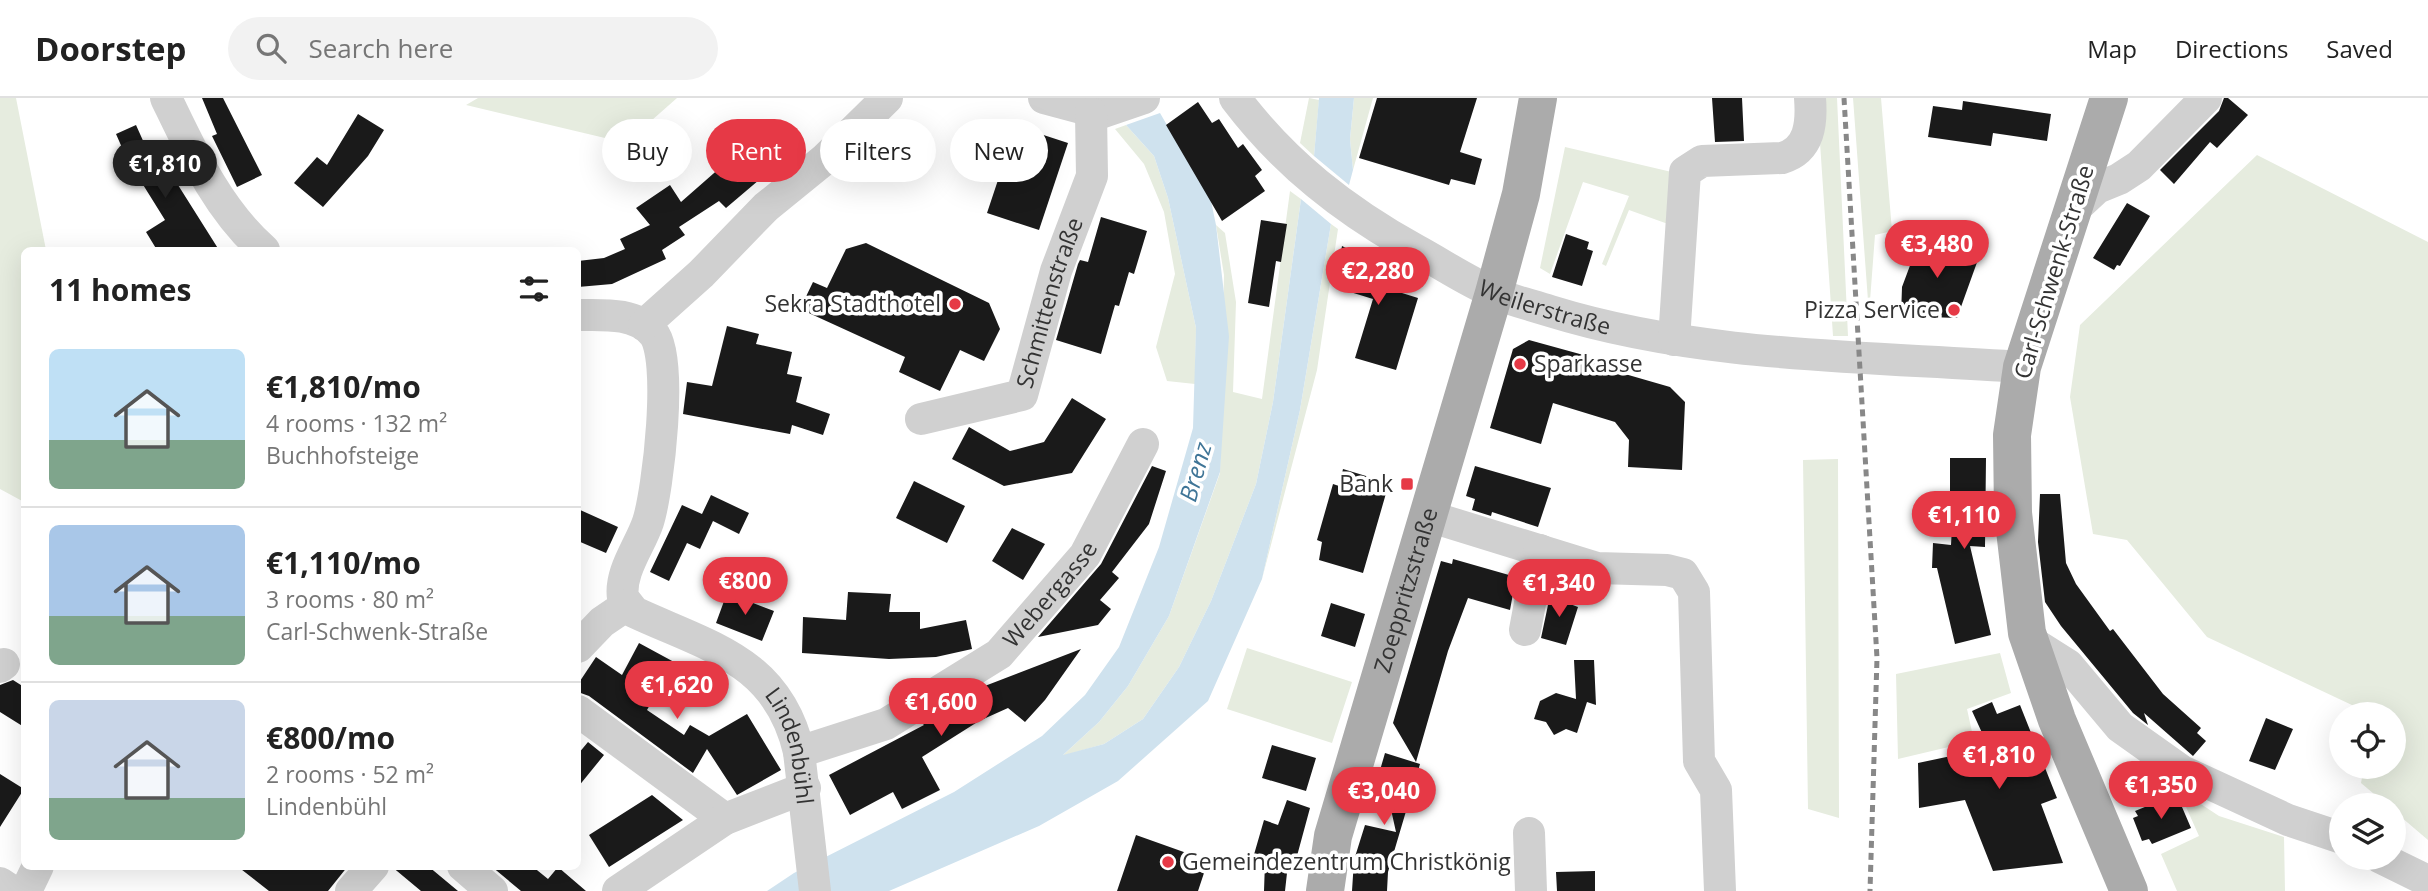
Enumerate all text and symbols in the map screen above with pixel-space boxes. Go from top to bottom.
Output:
search box [228,17,718,80]
text: Doorstep [35,26,186,71]
icon: search [252,29,290,67]
text: Search here [308,30,453,66]
text: Map [2087,32,2137,65]
text: Directions [2175,32,2288,65]
text: Saved [2326,32,2393,65]
chip: Buy [602,119,692,182]
chip: Rent [706,119,806,182]
chip: Filters [820,119,936,182]
chip: New [950,119,1048,182]
pin: €1,810 [108,140,222,200]
text: €1,810 [129,147,201,179]
street label: Carl-Schwenk-Straße [2005,161,2101,383]
street label: Schmittenstraße [1008,213,1090,392]
pin: €3,480 [1880,220,1994,280]
text: €3,480 [1901,227,1973,259]
pin: €2,280 [1321,248,1435,307]
text: €2,280 [1342,254,1414,286]
text: 11 homes [49,269,192,310]
icon: filters [515,270,553,308]
street label: Weilerstraße [1474,271,1614,342]
place label: Sekra Stadthotel [765,287,941,319]
place label: Pizza Service [1804,293,1940,325]
marker: Sekra Stadthotel [947,296,963,312]
marker: Pizza Service [1946,302,1962,318]
place label: Sparkasse [1534,347,1643,379]
marker: Sparkasse [1512,356,1528,372]
text: €1,810/mo [266,366,421,407]
icon: home [105,377,189,461]
text: 4 rooms · 132 m² [266,407,447,439]
water label: Brenz [1170,438,1219,505]
text: Buchhofsteige [266,439,419,471]
place label: Bank [1339,467,1393,499]
marker: Bank [1399,476,1415,492]
pin: €1,110 [1907,491,2021,551]
text: €1,110 [1928,498,2000,530]
street label: Zoeppritzstraße [1365,503,1445,676]
street label: Webergasse [995,536,1104,654]
text: €1,110/mo [266,542,421,583]
icon: home [105,553,189,637]
pin: €800 [704,558,786,617]
pin: €1,340 [1502,560,1616,619]
text: €800 [719,564,771,596]
text: €1,340 [1523,566,1595,598]
text: 3 rooms · 80 m² [266,583,434,615]
text: Carl-Schwenk-Straße [266,615,488,647]
pin: €1,620 [620,662,734,721]
text: €1,620 [641,668,713,700]
pin: €1,600 [884,678,998,738]
street label: Lindenbühl [758,680,822,806]
text: €1,600 [905,685,977,717]
map controls [2329,702,2406,870]
button: locate [2329,702,2406,779]
text: €800/mo [266,717,395,758]
icon: home [105,728,189,812]
pin: €1,810 [1942,732,2056,791]
text: €1,810 [1963,738,2035,770]
text: 2 rooms · 52 m² [266,758,434,790]
pin: €1,350 [2104,762,2218,821]
pin: €3,040 [1327,768,1441,827]
text: €1,350 [2125,768,2197,800]
text: €3,040 [1348,774,1420,806]
text: Lindenbühl [266,790,387,822]
button: layers [2329,793,2406,870]
place label: Gemeindezentrum Christkönig [1182,845,1511,877]
marker: Gemeindezentrum Christkönig [1160,854,1176,870]

